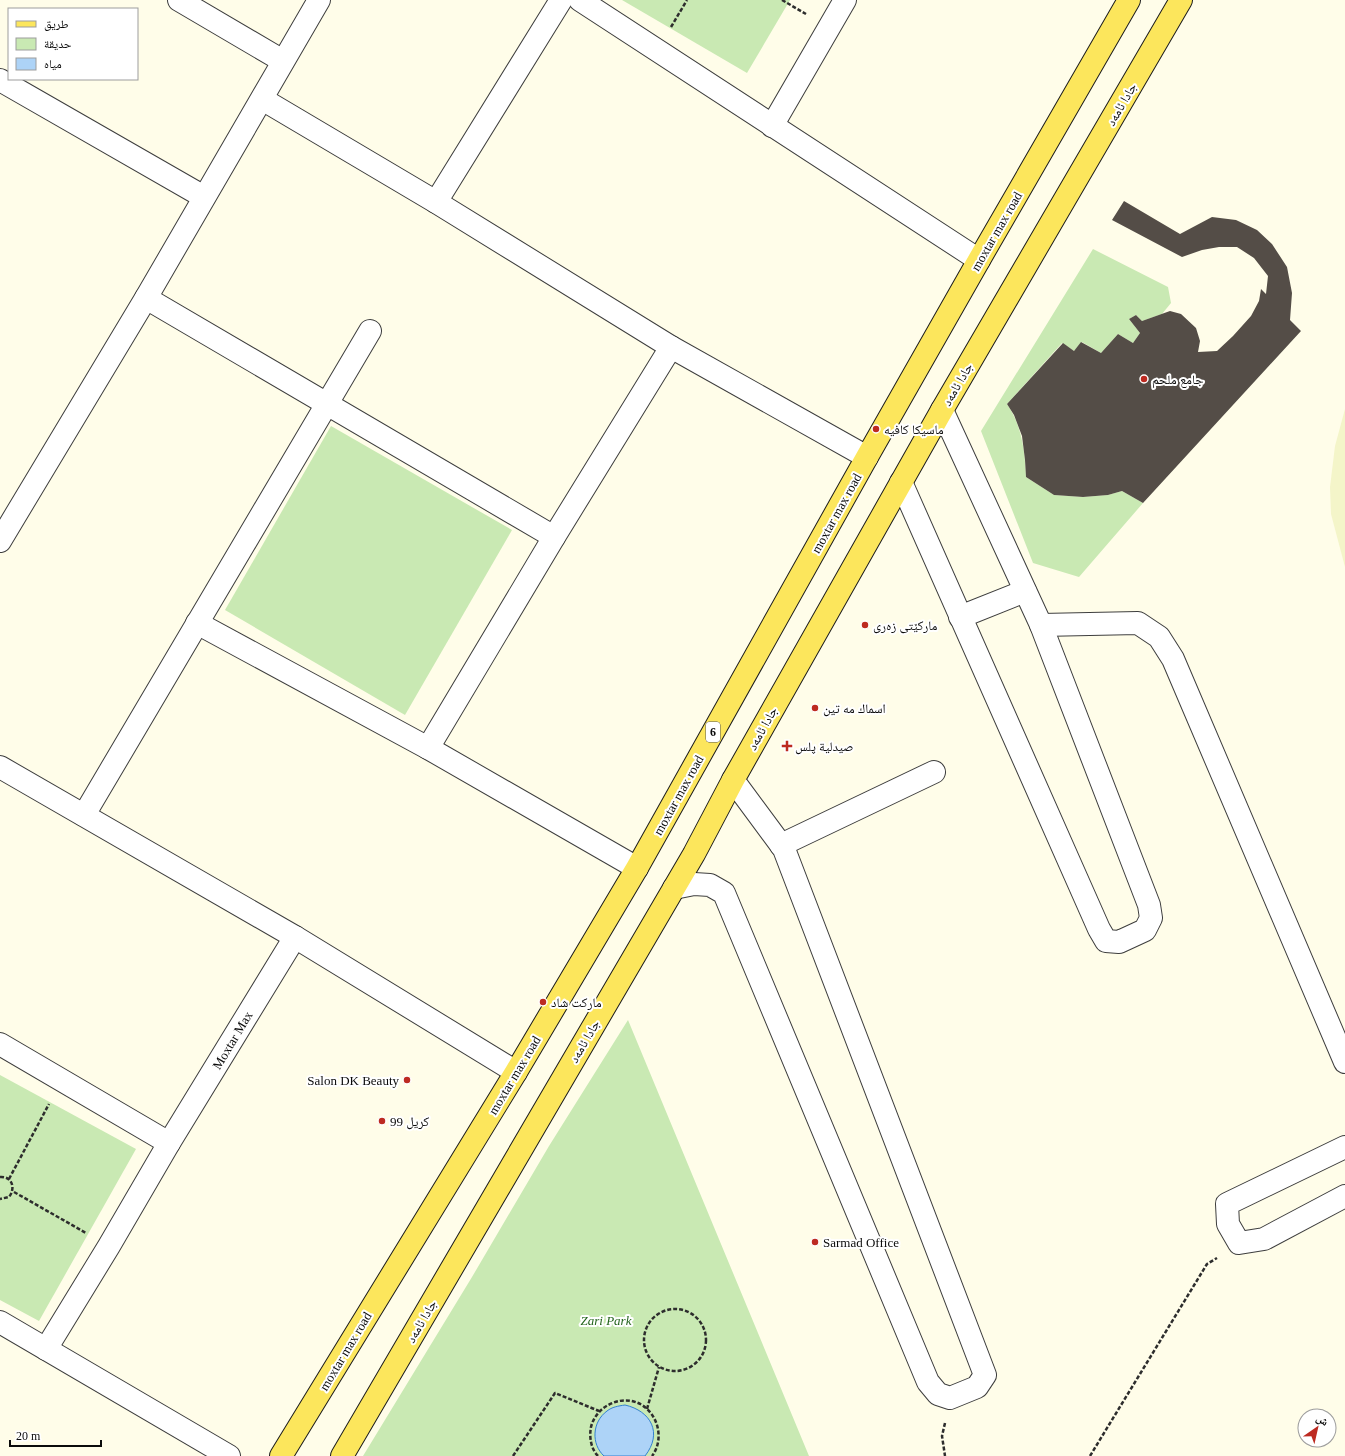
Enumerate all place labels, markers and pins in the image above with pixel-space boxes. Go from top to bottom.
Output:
place label: جامع ملحم [1152,372,1204,389]
marker: جامع ملحم [1139,374,1149,384]
place label: ماسيكا كافيه [884,422,944,437]
marker: ماسيكا كافيه [871,424,881,434]
place label: مارکێتی زەری [873,618,938,634]
marker: مارکێتی زەری [860,620,870,630]
place label: اسماك مه تين [823,701,886,717]
marker: اسماك مه تين [810,703,820,713]
place label: صيدلية پلس [795,739,854,755]
marker: صيدلية پلس [782,741,792,751]
place label: ماركت شاد [551,995,602,1011]
marker: ماركت شاد [538,997,548,1007]
place label: Salon DK Beauty [307,1073,399,1088]
marker: Salon DK Beauty [402,1075,412,1085]
place label: 99 كريل [390,1114,430,1130]
marker: 99 كريل [377,1116,387,1126]
place label: Sarmad Office [823,1235,899,1250]
marker: Sarmad Office [810,1237,820,1247]

